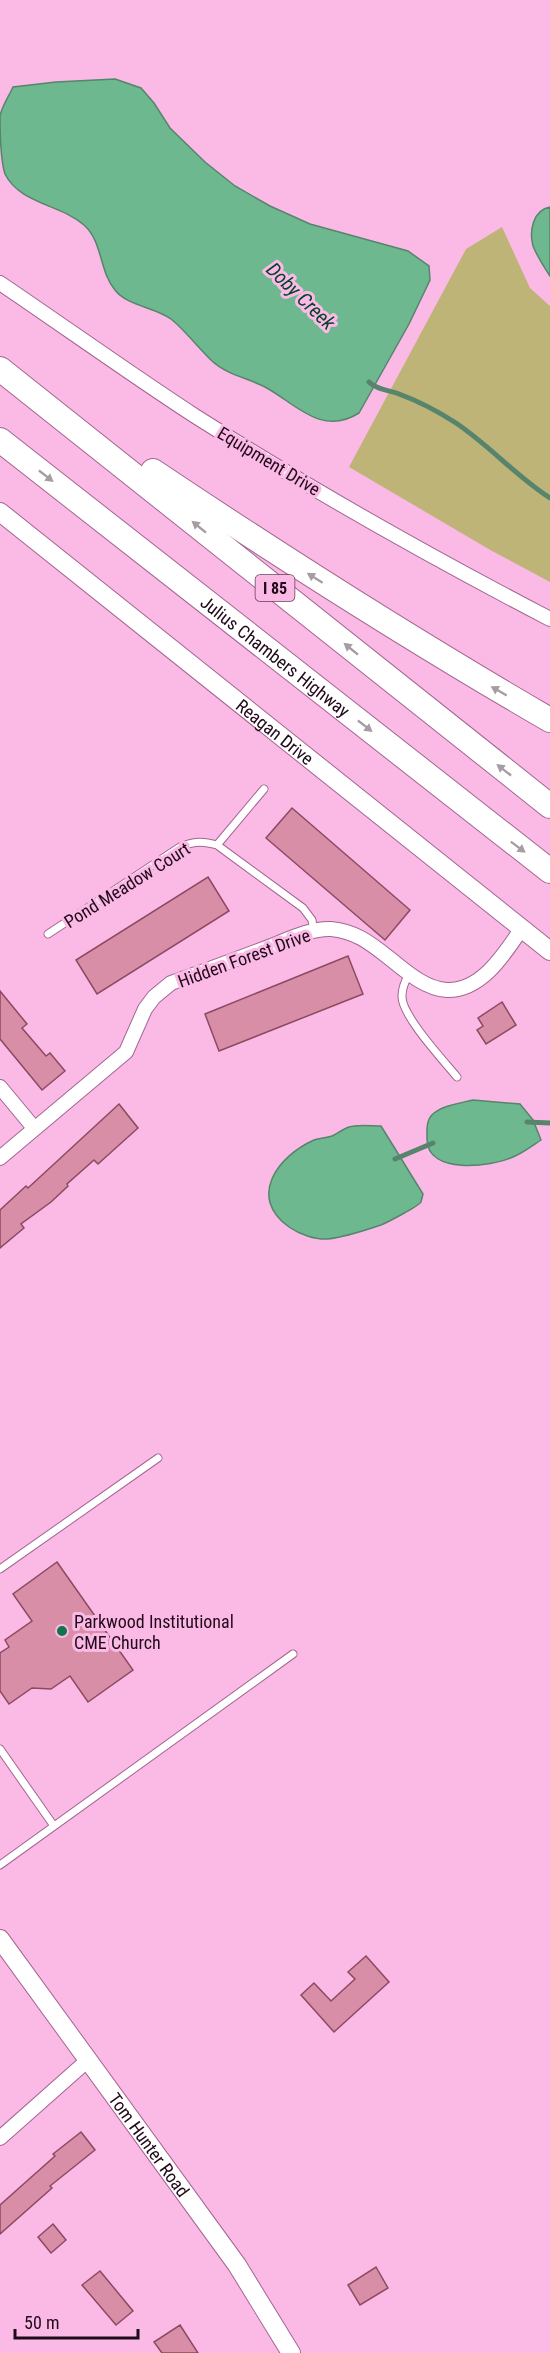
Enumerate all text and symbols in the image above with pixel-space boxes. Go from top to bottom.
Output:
water label: Doby Creek [262,257,341,336]
street label: Equipment Drive [214,422,324,500]
one-way arrow [39,470,54,482]
one-way arrow [191,520,207,533]
one-way arrow [307,573,323,584]
road number: I 85 [256,575,294,601]
street label: Julius Chambers Highway [197,591,355,721]
one-way arrow [344,643,359,656]
one-way arrow [490,686,507,696]
street label: Reagan Drive [232,694,318,769]
one-way arrow [357,720,373,733]
one-way arrow [496,763,512,776]
street label: Pond Meadow Court [60,838,194,932]
one-way arrow [510,841,526,853]
street label: Hidden Forest Drive [175,924,313,992]
place label: Parkwood Institutional CME Church [74,1611,234,1653]
marker: Parkwood Institutional CME Church [55,1624,69,1638]
street label: Tom Hunter Road [105,2088,194,2201]
scale bar [15,2302,138,2340]
text: 50 m [24,2312,59,2333]

